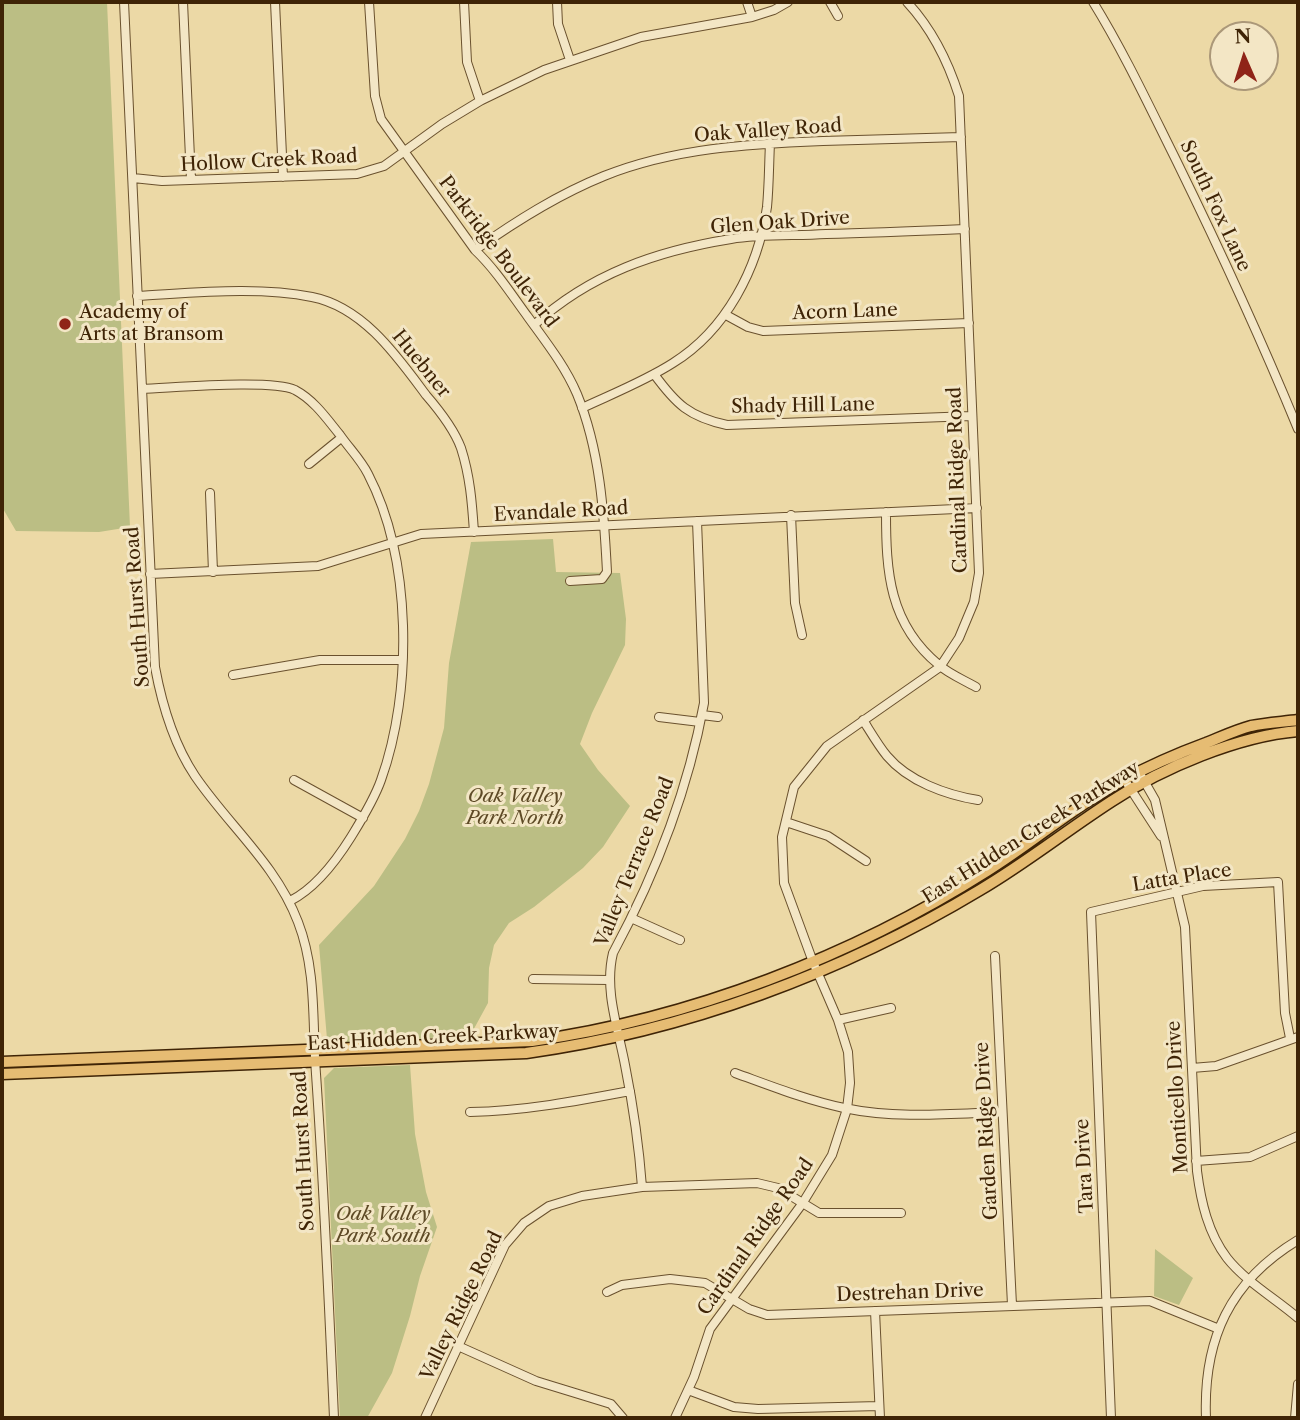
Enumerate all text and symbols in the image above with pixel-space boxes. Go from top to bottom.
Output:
north arrow [1209,21,1279,91]
text: N [1234,25,1252,48]
street label: Oak Valley Road [693,114,843,148]
street label: South Fox Lane [1175,137,1255,275]
street label: Hollow Creek Road [180,145,358,177]
street label: Parkridge Boulevard [434,172,562,332]
street label: Glen Oak Drive [709,207,851,239]
street label: Acorn Lane [792,299,898,325]
place label: Academy of Arts at Bransom [79,302,224,346]
marker: Academy of Arts at Bransom [57,316,73,332]
street label: Huebner [387,326,455,402]
street label: Cardinal Ridge Road [943,387,973,573]
street label: Shady Hill Lane [731,393,875,419]
street label: Evandale Road [493,497,629,527]
street label: South Hurst Road [121,526,155,688]
street label: East Hidden Creek Parkway [918,757,1144,909]
street label: Valley Terrace Road [591,774,679,950]
park label: Oak Valley Park North [466,786,564,830]
street label: Latta Place [1131,859,1233,897]
street label: East Hidden Creek Parkway [307,1020,559,1056]
street label: Monticello Drive [1163,1020,1193,1174]
street label: Garden Ridge Drive [971,1041,1003,1221]
street label: South Hurst Road [288,1070,320,1232]
street label: Tara Drive [1071,1118,1099,1214]
street label: Cardinal Ridge Road [693,1154,819,1320]
park label: Oak Valley Park South [336,1204,430,1248]
street label: Valley Ridge Road [416,1228,508,1384]
street label: Destrehan Drive [836,1279,984,1307]

